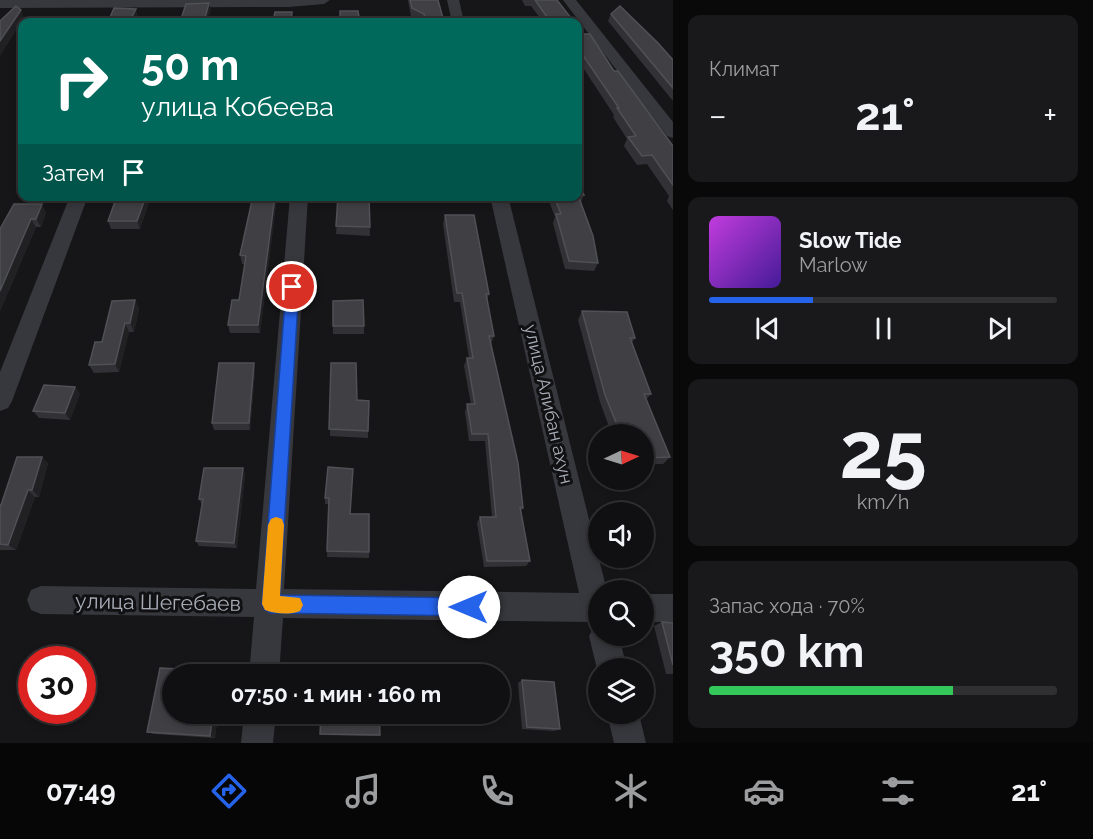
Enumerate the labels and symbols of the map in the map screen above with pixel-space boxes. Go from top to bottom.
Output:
pin [266,261,317,312]
street label: улица Алибан ахун [520,322,578,486]
north arrow [588,424,654,490]
position arrow [437,575,501,639]
street label: улица Шегебаев [75,588,241,616]
speed limit sign: 30 [18,646,96,724]

